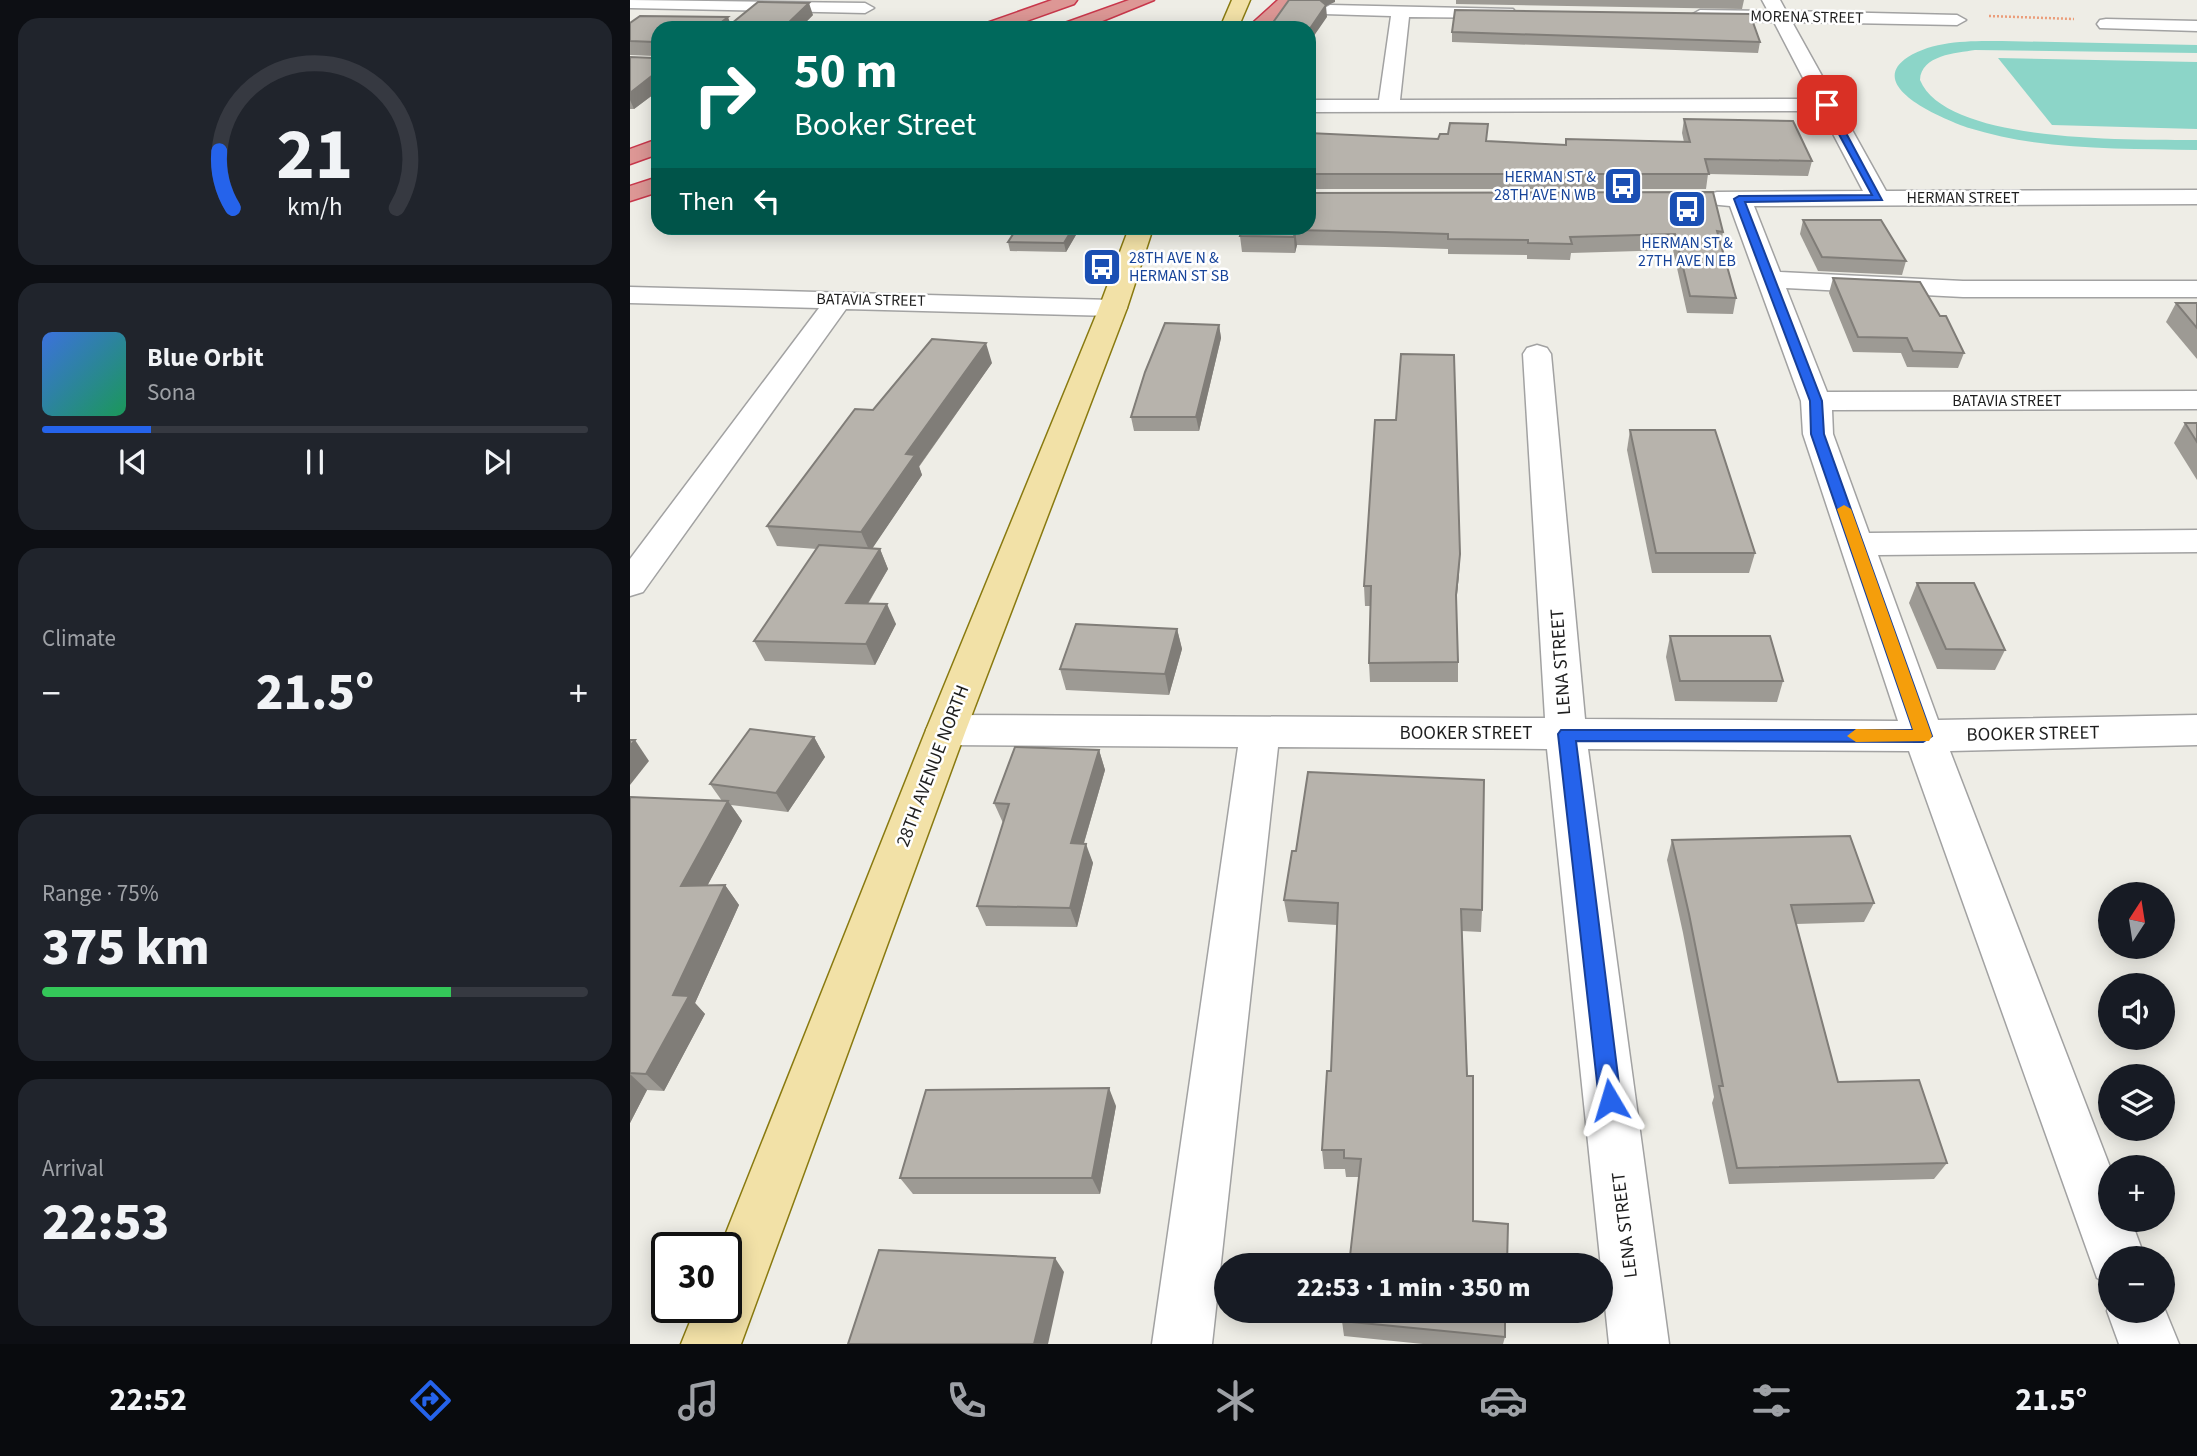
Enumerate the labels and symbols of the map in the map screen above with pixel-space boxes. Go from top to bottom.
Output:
street label: MORENA STREET [1750,5,1864,29]
pin [1797,75,1857,135]
bus stop icon: HERMAN ST & 28TH AVE N WB [1602,165,1644,207]
place label: HERMAN ST & 28TH AVE N WB [1494,166,1596,206]
street label: HERMAN STREET [1906,187,2020,209]
bus stop icon: HERMAN ST & 27TH AVE N EB [1666,188,1708,230]
place label: HERMAN ST & 27TH AVE N EB [1638,232,1736,272]
bus stop icon: 28TH AVE N & HERMAN ST SB [1081,246,1123,288]
place label: 28TH AVE N & HERMAN ST SB [1129,247,1229,287]
street label: BATAVIA STREET [816,288,926,312]
street label: BATAVIA STREET [1952,390,2062,412]
street label: LENA STREET [1544,608,1578,716]
street label: 28TH AVENUE NORTH [890,681,976,851]
street label: BOOKER STREET [1966,719,2100,749]
street label: BOOKER STREET [1399,720,1533,747]
north arrow [2098,882,2175,959]
position arrow [1573,1063,1647,1137]
street label: LENA STREET [1605,1170,1645,1280]
speed limit sign: 30 [651,1232,742,1323]

